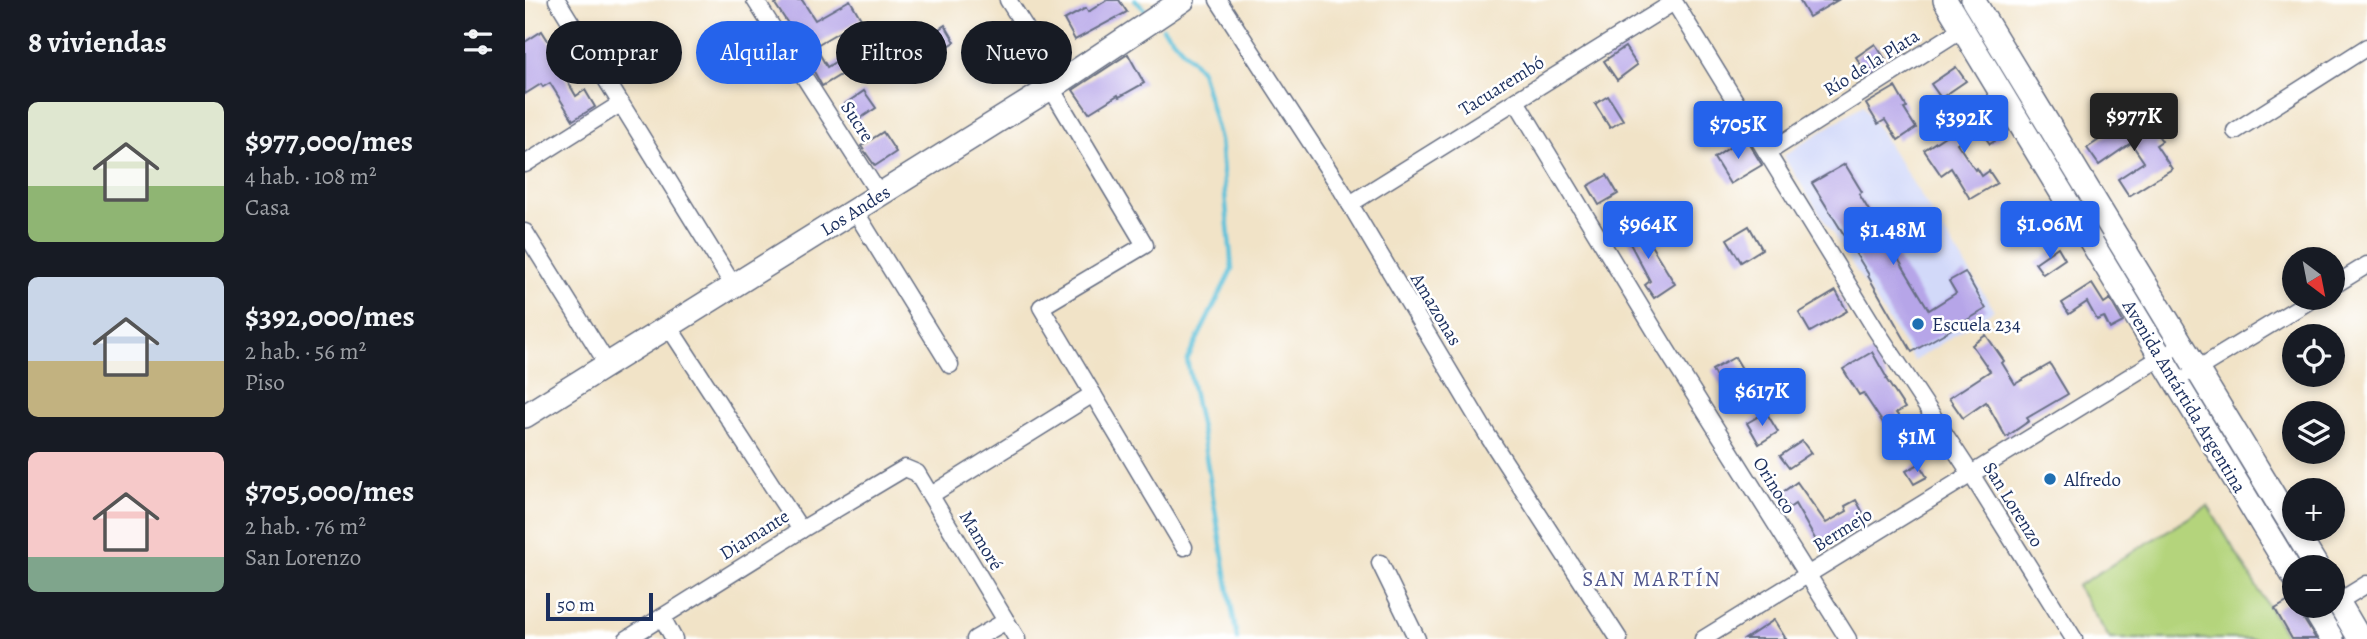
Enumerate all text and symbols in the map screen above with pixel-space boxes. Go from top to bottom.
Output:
chip: Comprar [546,21,682,84]
chip: Alquilar [696,21,822,84]
chip: Filtros [836,21,947,84]
chip: Nuevo [961,21,1072,84]
text: 8 viviendas [28,22,167,62]
icon: filters [459,23,497,61]
street label: Río de la Plata [1818,23,1925,103]
street label: Tacuarembó [1454,49,1549,122]
pin: $977K [2085,94,2183,153]
street label: Sucre [834,96,880,147]
pin: $392K [1915,96,2013,155]
text: $977K [2106,100,2162,131]
pin: $705K [1689,102,1787,161]
text: $392K [1935,102,1993,133]
text: $705K [1709,108,1767,139]
text: $977,000/mes [245,121,413,161]
icon: home [84,130,168,214]
text: 4 hab. · 108 m² [245,161,377,192]
street label: Los Andes [816,179,895,243]
text: Casa [245,192,290,223]
pin: $964K [1599,202,1697,261]
pin: $1.06M [1993,202,2107,261]
text: $964K [1619,208,1677,239]
pin: $1.48M [1836,208,1950,267]
text: $1.06M [2017,208,2083,239]
text: $1.48M [1860,214,1926,245]
north arrow [2282,247,2345,310]
map controls [2282,247,2345,618]
street label: Amazonas [1404,267,1468,351]
street label: Avenida Antártida Argentina [2116,294,2252,498]
text: $392,000/mes [245,296,415,336]
icon: home [84,305,168,389]
place label: Escuela 234 [1932,312,2021,338]
marker: Escuela 234 [1910,316,1926,332]
button: locate [2282,324,2345,387]
text: 2 hab. · 56 m² [245,336,366,367]
text: Piso [245,367,285,398]
pin: $617K [1713,368,1811,428]
text: $617K [1735,375,1789,406]
button: layers [2282,401,2345,464]
pin: $1M [1883,414,1951,474]
text: $1M [1898,421,1936,452]
street label: Orinoco [1746,452,1802,519]
street label: San Lorenzo [1977,457,2050,552]
place label: Alfredo [2063,467,2121,493]
text: $705,000/mes [245,471,414,511]
marker: Alfredo [2042,471,2058,487]
button: + [2282,478,2345,541]
icon: home [84,480,168,564]
street label: Bermejo [1808,501,1877,558]
street label: Diamante [715,503,794,566]
street label: Mamoré [953,506,1009,575]
text: 2 hab. · 76 m² [245,511,366,542]
text: San Lorenzo [245,542,361,573]
button: − [2282,555,2345,618]
district label: SAN MARTÍN [1582,565,1722,593]
scale bar [546,590,653,622]
text: 50 m [557,592,595,618]

